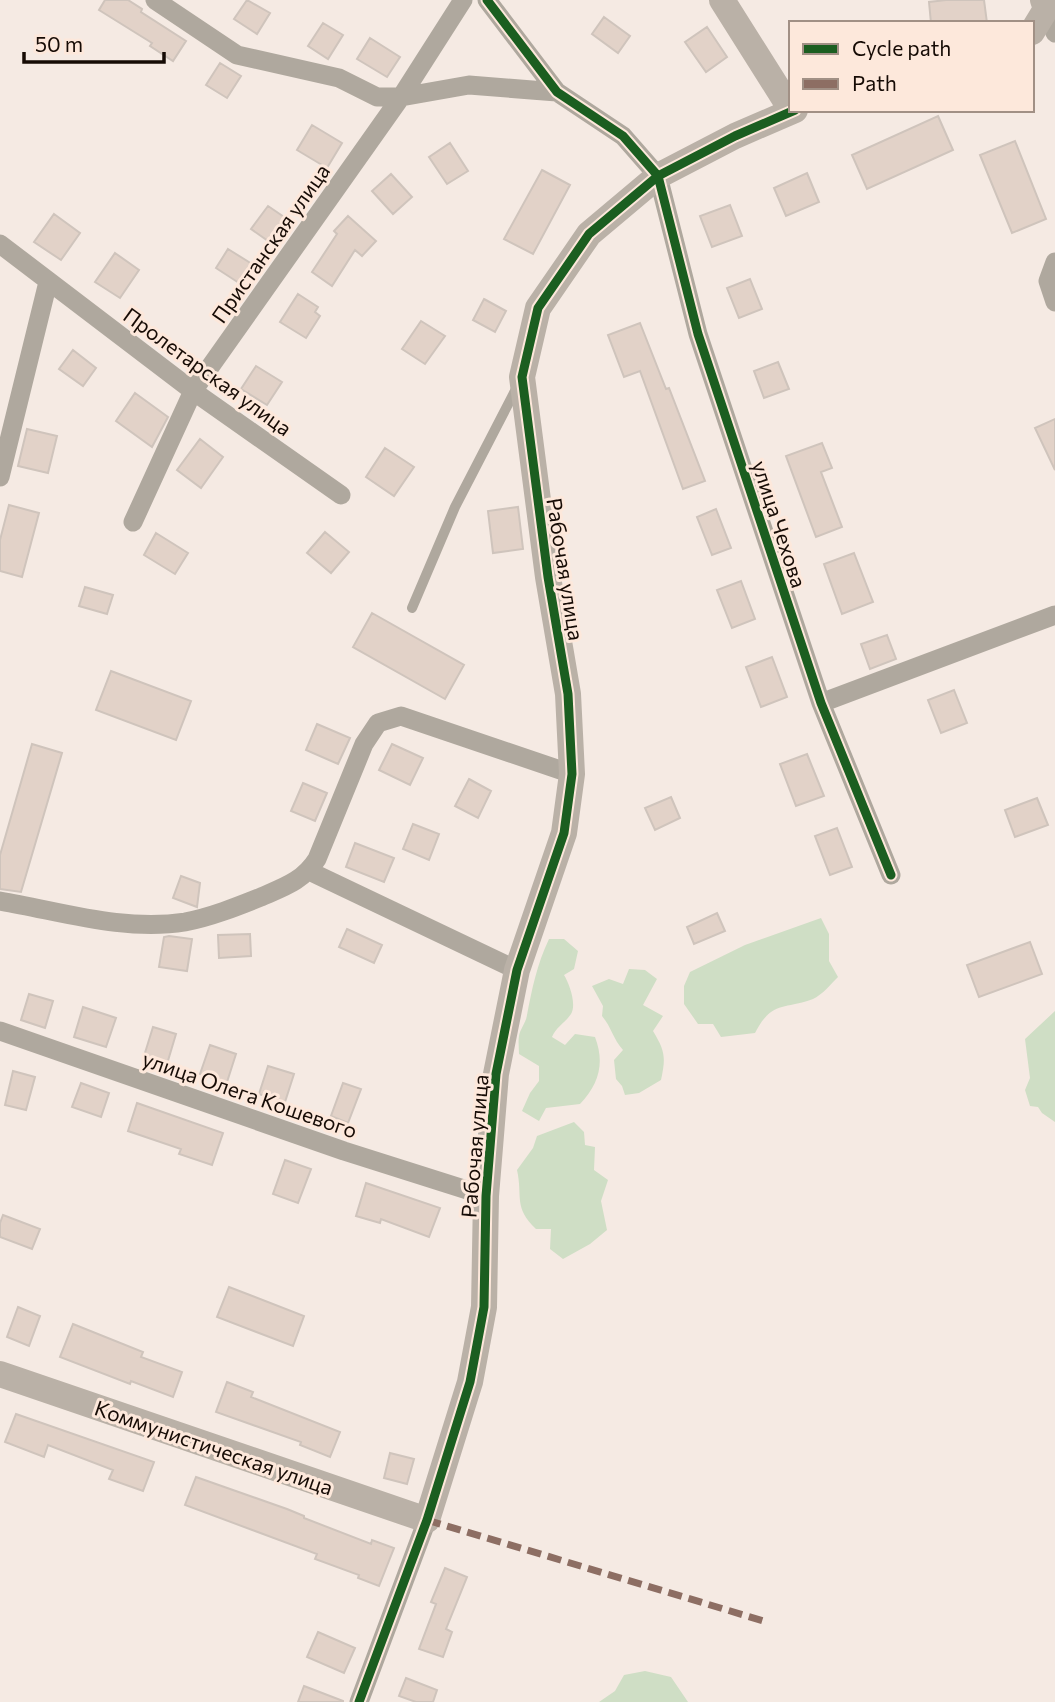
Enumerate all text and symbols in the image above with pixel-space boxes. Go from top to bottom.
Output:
scale bar [24,21,164,65]
legend [789,21,1034,112]
text: 50 m [35,31,83,56]
text: Cycle path [852,35,951,60]
text: Path [852,70,897,95]
street label: Пристанская улица [206,159,334,327]
street label: Пролетарская улица [119,302,297,440]
street label: улица Чехова [748,457,812,591]
street label: Рабочая улица [542,496,590,642]
street label: улица Олега Кошевого [139,1045,361,1143]
street label: Рабочая улица [455,1073,493,1219]
street label: Коммунистическая улица [92,1394,336,1500]

